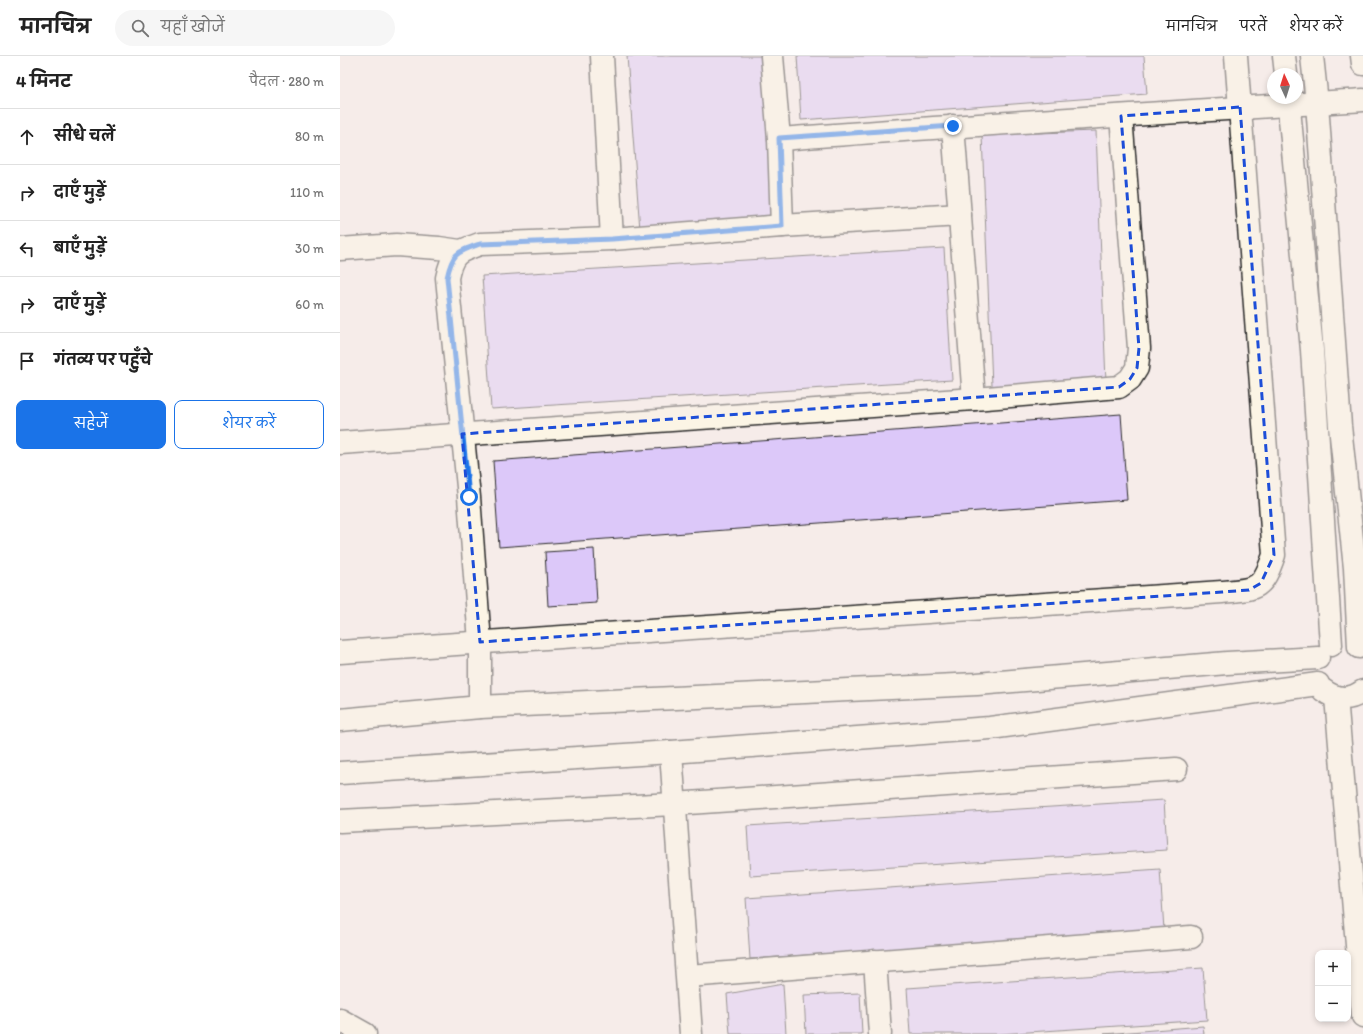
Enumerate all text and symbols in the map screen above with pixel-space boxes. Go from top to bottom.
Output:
search box [115,10,395,46]
text: मानचित्र [20,15,91,38]
icon: search [129,17,151,39]
text: यहाँ खोजें [161,18,225,36]
text: मानचित्र [1166,18,1217,35]
text: परतें [1239,18,1267,35]
text: शेयर करें [1289,18,1343,35]
north arrow [1267,68,1303,104]
text: 4 मिनट [16,71,71,91]
text: पैदल · 280 m [249,74,324,89]
route end [944,117,962,135]
icon: ahead [16,126,38,148]
text: सीधे चलें [54,127,115,145]
text: 80 m [295,129,324,144]
icon: right [16,182,38,204]
text: दाएँ मुड़ें [54,183,106,201]
text: 110 m [290,185,324,200]
icon: left [16,238,38,260]
text: बाएँ मुड़ें [54,239,106,257]
text: 30 m [295,241,324,256]
icon: right [16,294,38,316]
text: दाएँ मुड़ें [54,295,106,313]
text: 60 m [295,297,324,312]
icon: arrive [16,350,38,372]
text: गंतव्य पर पहुँचे [54,351,152,369]
button: सहेजें [16,400,166,449]
button: शेयर करें [174,400,324,449]
route start [460,488,478,506]
map controls [1315,950,1351,1022]
button: + [1315,950,1351,986]
button: − [1315,986,1351,1022]

